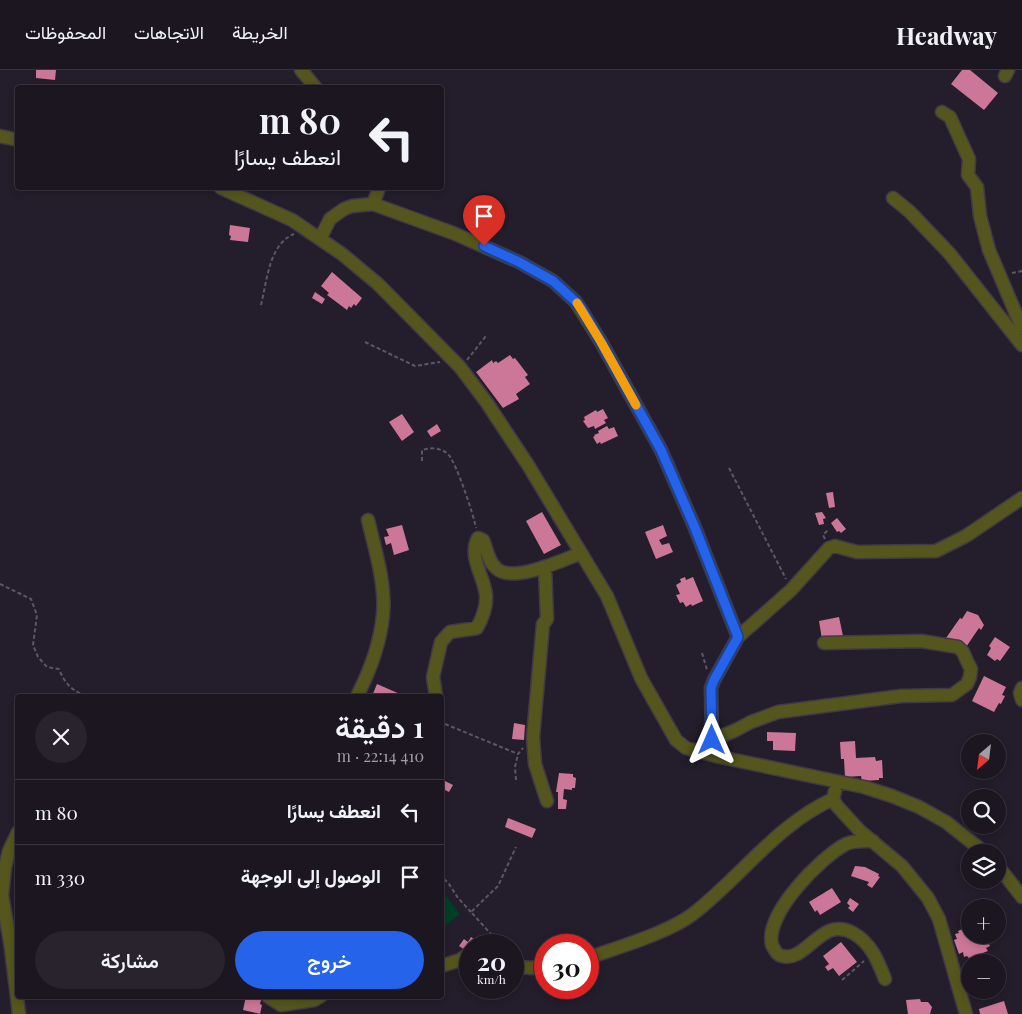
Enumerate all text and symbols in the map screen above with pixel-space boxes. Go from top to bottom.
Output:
text: Headway [896,19,997,51]
text: المحفوظات [25,20,106,44]
text: الاتجاهات [134,20,204,44]
text: الخريطة [232,20,288,44]
text: 80 m [259,96,341,143]
icon: left [359,105,424,170]
text: انعطف يسارًا [234,141,341,171]
pin [463,195,505,246]
icon: arrive [470,202,498,230]
text: 1 دقيقة [335,706,424,746]
button: close [35,711,87,763]
position arrow [685,713,737,765]
north arrow [961,734,1006,779]
map controls [961,734,1006,999]
text: 410 m · 22:14 [337,745,424,766]
button: search [961,789,1006,834]
text: انعطف يسارًا [287,797,381,823]
icon: left [396,798,424,826]
text: 80 m [35,799,78,825]
button: layers [961,844,1006,889]
text: الوصول إلى الوجهة [241,862,381,888]
icon: arrive [396,863,424,891]
text: 330 m [35,864,85,890]
button: + [961,899,1006,944]
button: مشاركة [35,931,225,989]
button: خروج [235,931,424,989]
speed limit sign: 30 [534,934,599,999]
text: 20 [477,944,506,977]
button: − [961,954,1006,999]
text: km/h [477,971,506,987]

